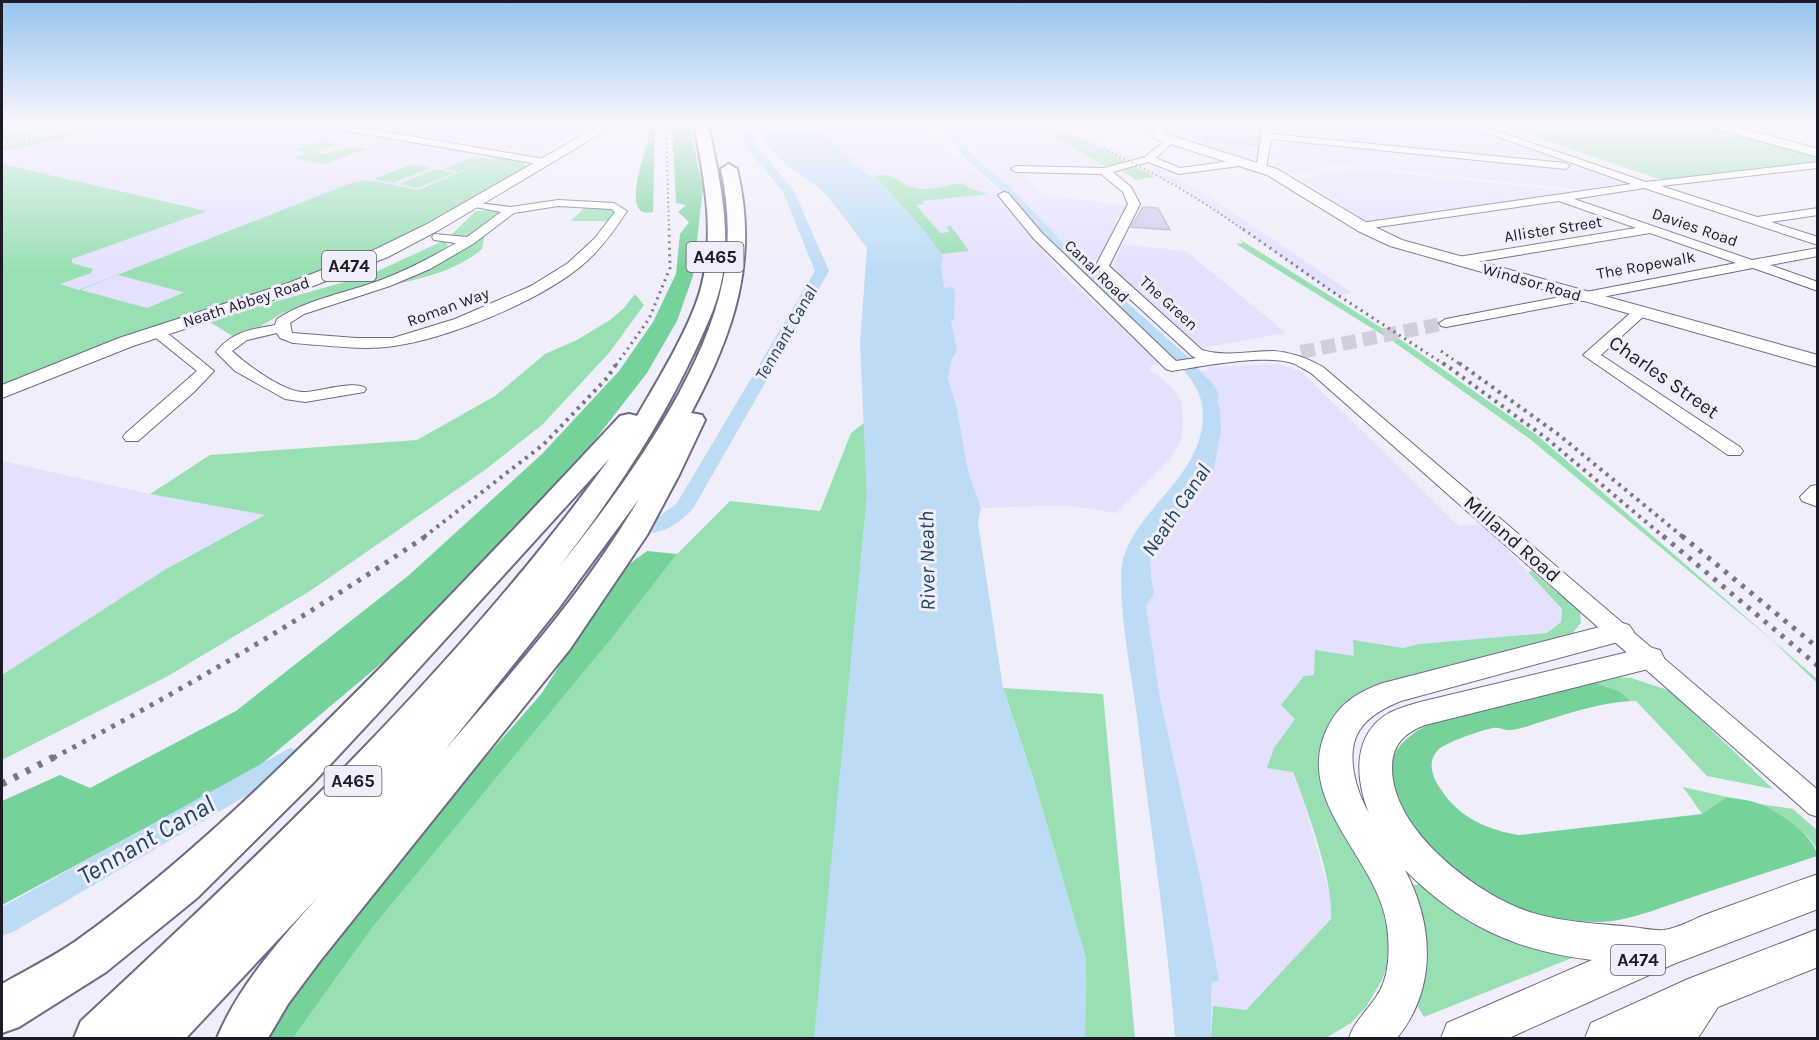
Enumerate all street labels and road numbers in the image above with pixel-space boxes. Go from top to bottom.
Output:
street label: Davies Road [1650,203,1740,251]
street label: Allister Street [1503,212,1603,246]
street label: Canal Road [1061,236,1133,306]
road number: A465 [686,242,744,272]
street label: The Ropewalk [1595,247,1697,283]
road number: A474 [322,251,376,281]
street label: Windsor Road [1480,259,1584,305]
street label: The Green [1136,272,1202,334]
street label: Neath Abbey Road [180,273,312,331]
street label: Roman Way [404,283,492,331]
street label: Charles Street [1605,331,1724,424]
street label: Milland Road [1459,491,1565,587]
road number: A465 [324,766,382,796]
road number: A474 [1611,945,1665,975]

